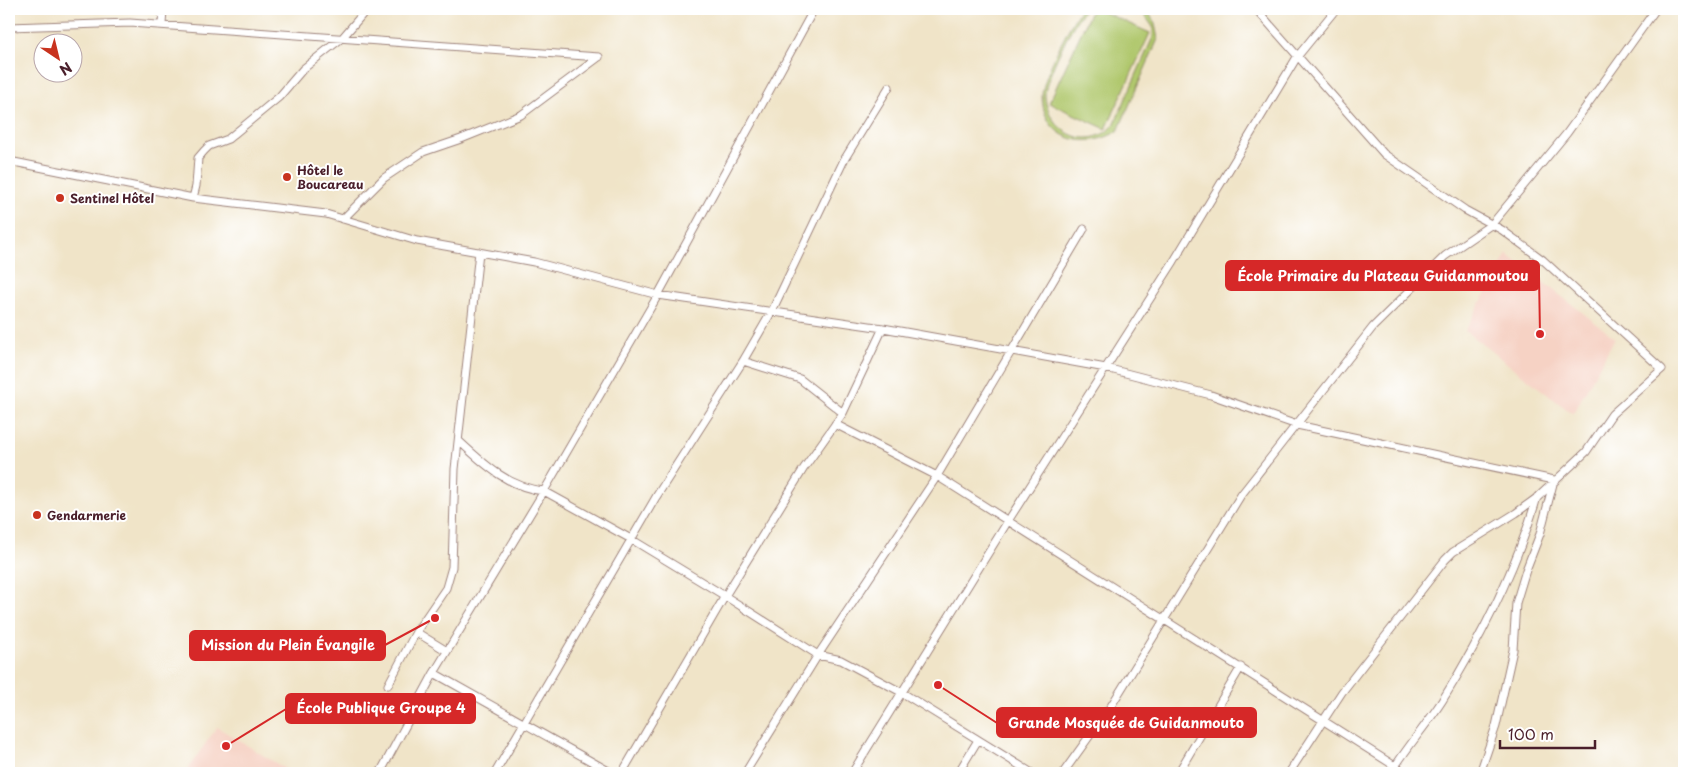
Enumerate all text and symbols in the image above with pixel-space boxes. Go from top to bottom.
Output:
north arrow [32,32,82,82]
text: N [55,57,76,81]
place label: Hôtel le Boucareau [297,161,364,193]
marker: Hôtel le Boucareau [281,171,293,183]
place label: Sentinel Hôtel [70,189,155,207]
marker: Sentinel Hôtel [54,192,66,204]
callout: École Primaire du Plateau Guidanmoutou [1226,261,1539,290]
text: École Primaire du Plateau Guidanmoutou [1237,265,1529,286]
place label: Gendarmerie [47,506,127,524]
marker: Gendarmerie [31,509,43,521]
callout: Mission du Plein Évangile [190,631,385,660]
text: Mission du Plein Évangile [201,634,375,655]
callout: École Publique Groupe 4 [286,694,475,723]
text: École Publique Groupe 4 [297,697,466,718]
callout: Grande Mosquée de Guidanmouto [997,708,1256,737]
text: Grande Mosquée de Guidanmouto [1008,712,1244,733]
scale bar [1500,717,1596,749]
text: 100 m [1508,722,1554,745]

